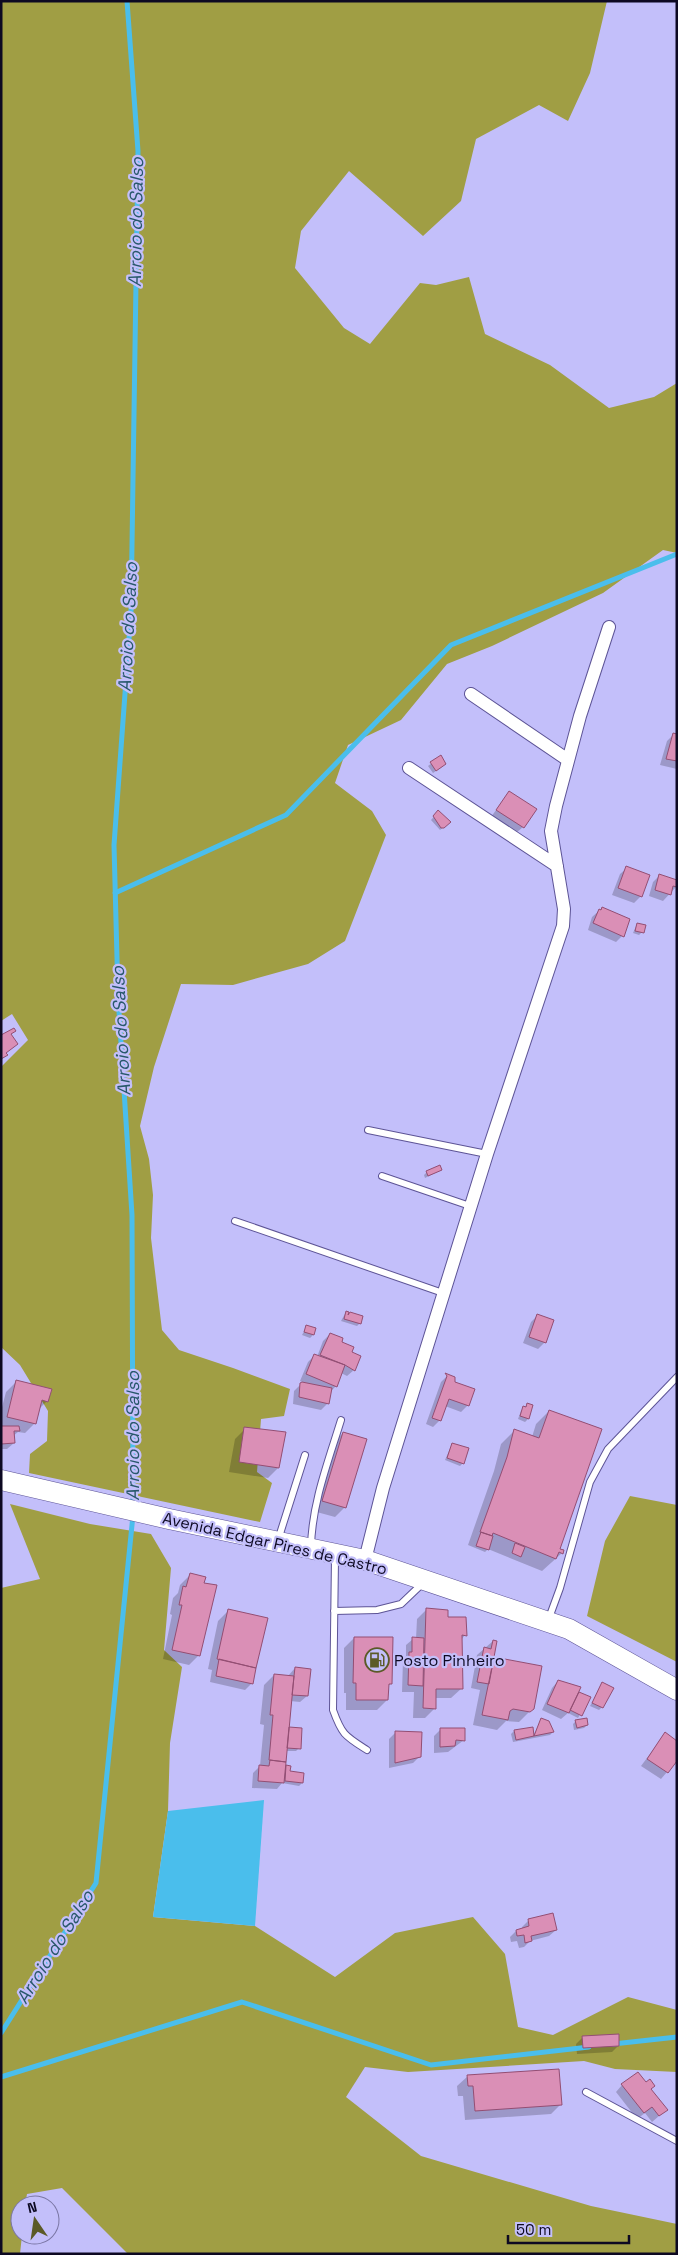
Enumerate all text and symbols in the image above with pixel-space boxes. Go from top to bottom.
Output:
water label: Arroio do Salso [123,156,148,287]
water label: Arroio do Salso [113,561,142,692]
water label: Arroio do Salso [106,965,135,1096]
water label: Arroio do Salso [121,1370,144,1501]
street label: Avenida Edgar Pires de Castro [161,1507,389,1580]
fuel station icon: Posto Pinheiro [364,1647,390,1673]
place label: Posto Pinheiro [394,1650,505,1671]
water label: Arroio do Salso [10,1885,99,2008]
north arrow [10,2195,60,2245]
text: N [25,2198,39,2217]
scale bar [508,2212,629,2244]
text: 50 m [516,2220,551,2239]

